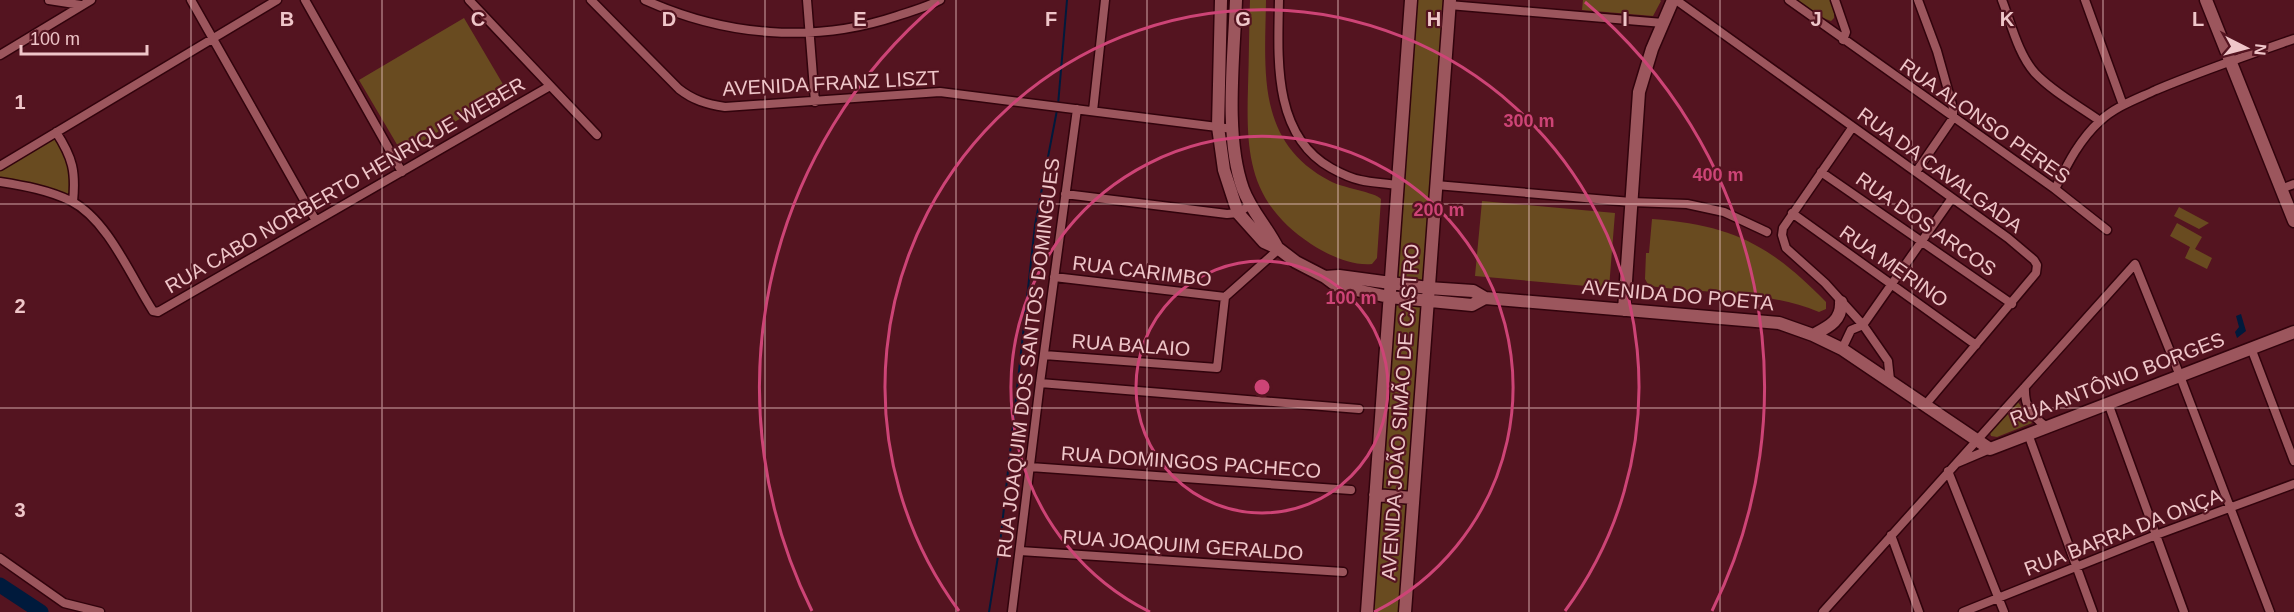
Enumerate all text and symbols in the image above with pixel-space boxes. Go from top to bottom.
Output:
text: B [280,8,294,30]
text: C [471,8,485,30]
text: D [662,8,676,30]
text: E [853,8,867,30]
text: F [1045,8,1057,30]
text: G [1235,8,1251,30]
text: H [1427,8,1441,30]
text: I [1622,8,1628,30]
text: J [1810,8,1822,30]
text: K [2000,8,2015,30]
text: L [2192,8,2204,30]
scale bar [21,18,147,56]
north arrow [2216,18,2276,78]
text: 100 m [30,29,80,49]
text: N [2251,43,2269,56]
street label: RUA ALONSO PERES [1896,54,2074,188]
street label: AVENIDA FRANZ LISZT [722,66,940,100]
street label: RUA CABO NORBERTO HENRIQUE WEBER [161,73,529,297]
text: 1 [14,91,26,113]
street label: RUA DA CAVALGADA [1853,103,2027,238]
text: 300 m [1503,111,1555,131]
street label: RUA JOAQUIM DOS SANTOS DOMINGUES [993,157,1063,559]
text: 400 m [1692,165,1744,185]
street label: RUA DOS ARCOS [1852,167,2000,281]
text: 200 m [1413,200,1465,220]
street label: RUA MERINO [1836,221,1952,311]
street label: AVENIDA JOÃO SIMÃO DE CASTRO [1376,243,1423,581]
street label: RUA CARIMBO [1071,252,1213,290]
street label: AVENIDA DO POETA [1581,276,1776,314]
text: 100 m [1325,288,1377,308]
text: 2 [14,295,26,317]
street label: RUA ANTÔNIO BORGES [2007,328,2227,430]
street label: RUA BALAIO [1071,330,1191,360]
centre of rings [1252,377,1272,397]
street label: RUA DOMINGOS PACHECO [1060,442,1322,482]
street label: RUA BARRA DA ONÇA [2021,484,2226,580]
text: 3 [14,499,26,521]
street label: RUA JOAQUIM GERALDO [1062,526,1304,564]

